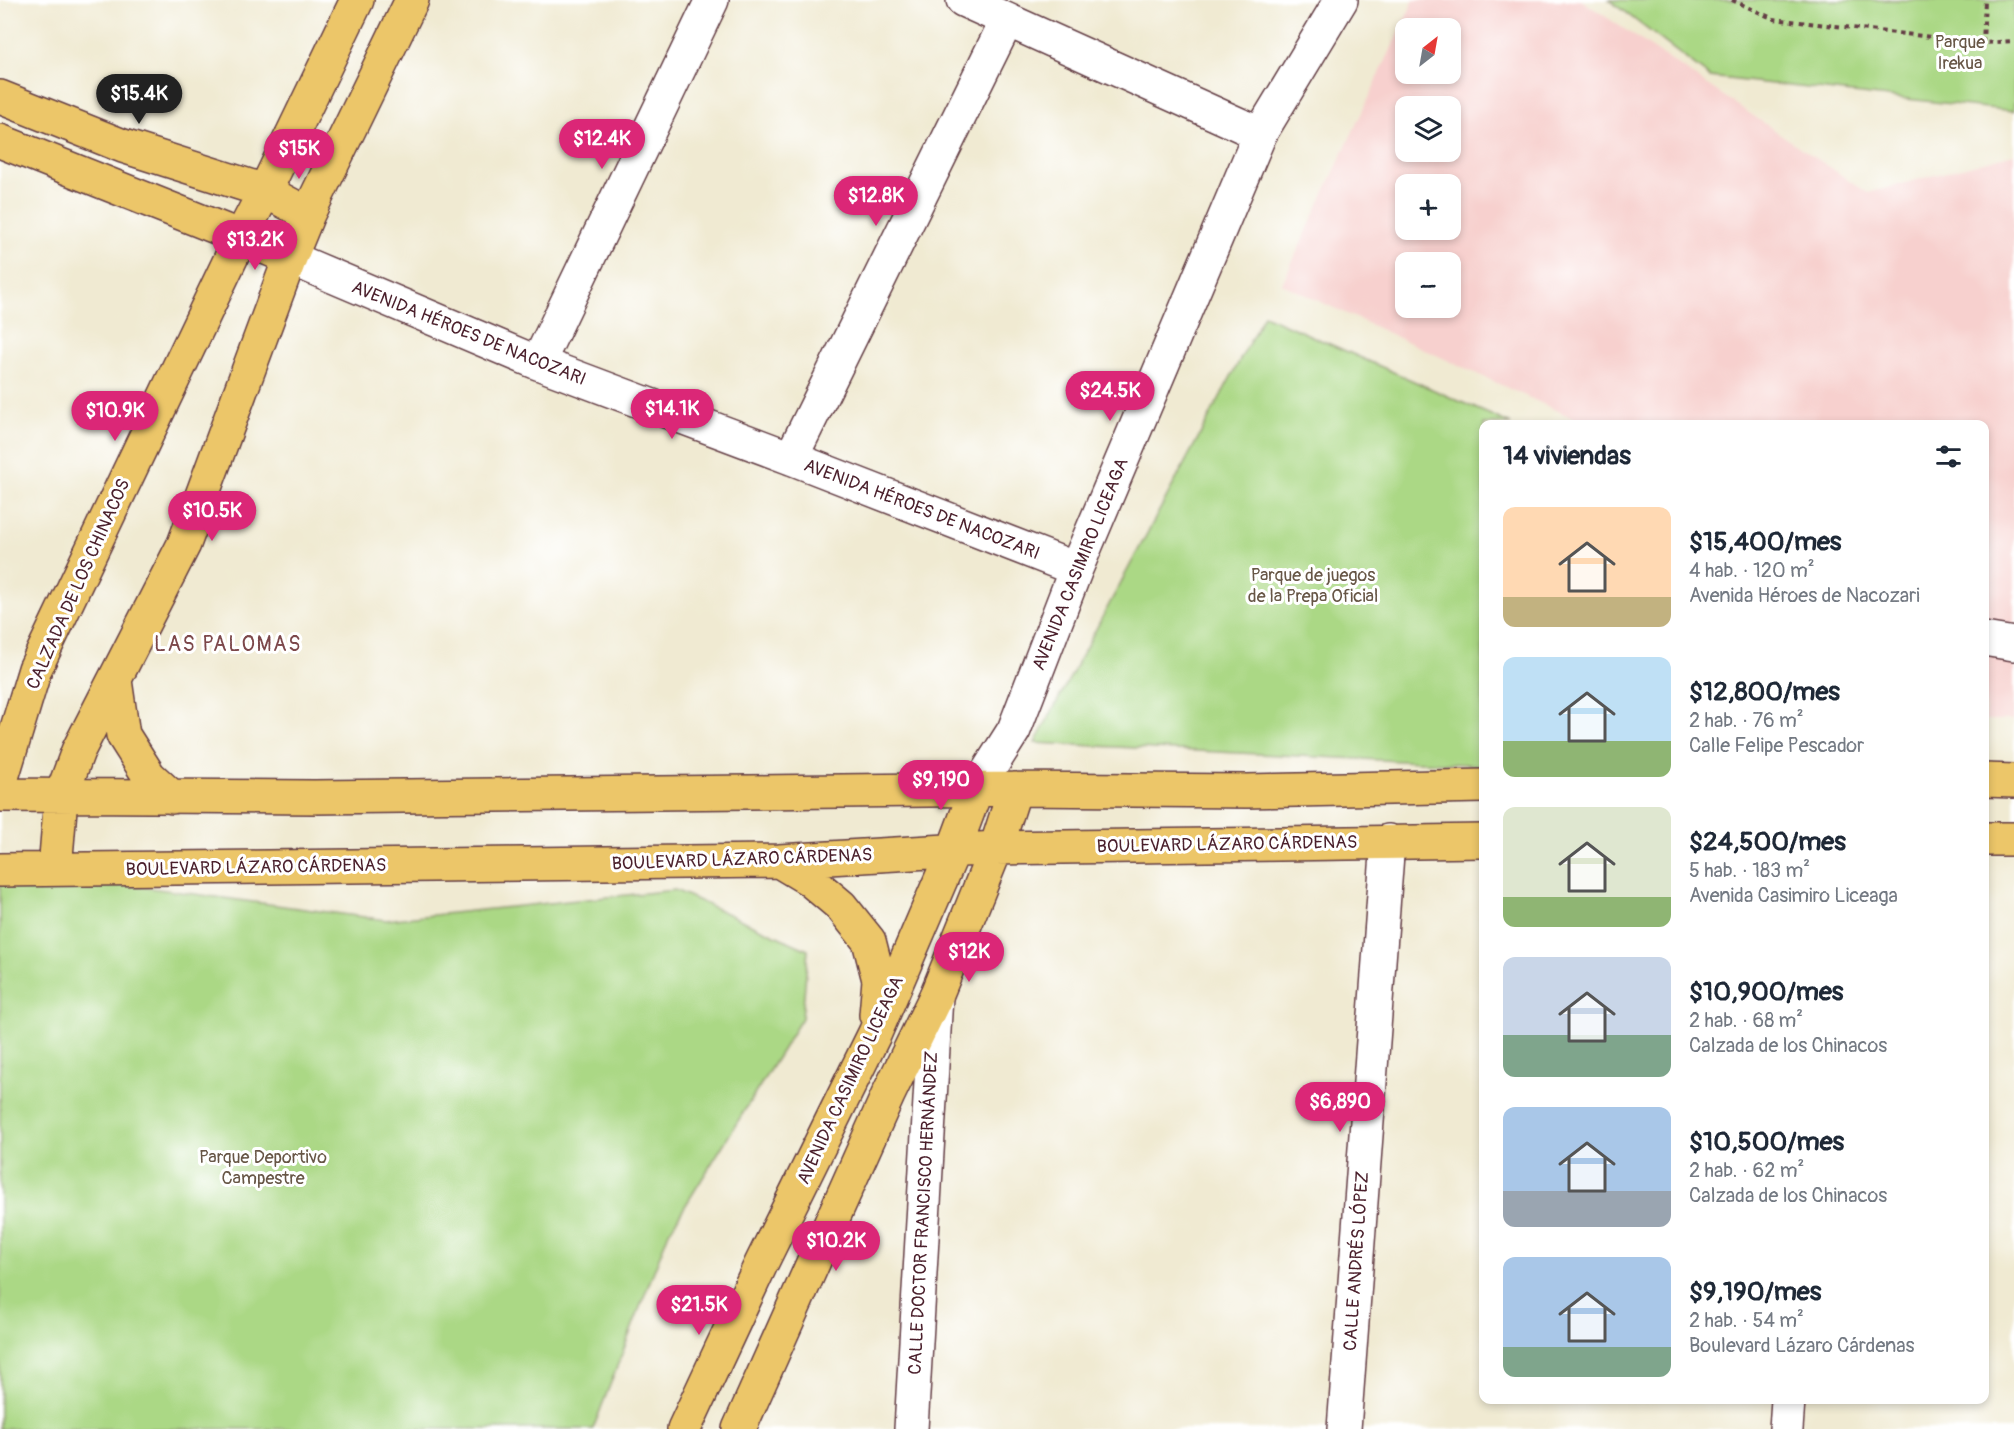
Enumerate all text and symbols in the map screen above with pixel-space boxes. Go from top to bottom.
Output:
north arrow [1395,18,1461,84]
map controls [1395,18,1461,318]
park label: Parque Irekua [1935,31,1985,75]
pin: $15.4K [90,74,188,125]
text: $15.4K [110,81,168,106]
button: layers [1395,96,1461,162]
pin: $12.4K [553,119,651,170]
text: $12.4K [573,126,631,151]
pin: $15K [263,129,335,180]
text: $15K [278,136,320,161]
button: + [1395,174,1461,240]
pin: $12.8K [827,176,925,227]
text: $12.8K [848,183,904,208]
pin: $13.2K [206,220,304,271]
text: $13.2K [226,227,284,252]
button: − [1395,252,1461,318]
street label: AVENIDA HÉROES DE NACOZARI [348,276,589,391]
pin: $24.5K [1061,371,1159,422]
text: $24.5K [1080,378,1140,403]
pin: $14.1K [623,389,721,440]
pin: $10.9K [66,391,164,442]
text: $14.1K [645,396,699,421]
text: $10.9K [85,398,145,423]
text: 14 viviendas [1503,440,1631,472]
icon: filters [1932,440,1965,473]
street label: AVENIDA HÉROES DE NACOZARI [801,454,1043,565]
street label: AVENIDA CASIMIRO LICEAGA [1027,454,1134,674]
street label: CALZADA DE LOS CHINACOS [22,475,135,693]
pin: $10.5K [163,491,261,542]
text: $10.5K [182,498,242,523]
text: $15,400/mes [1689,526,1841,558]
icon: home [1551,531,1623,603]
text: 4 hab. · 120 m² [1689,558,1815,583]
park label: Parque de juegos de la Prepa Oficial [1248,564,1378,608]
text: Avenida Héroes de Nacozari [1689,583,1920,608]
district label: LAS PALOMAS [154,631,302,658]
text: $12,800/mes [1689,676,1840,708]
icon: home [1551,681,1623,753]
text: 2 hab. · 76 m² [1689,708,1804,733]
text: Calle Felipe Pescador [1689,733,1864,758]
pin: $9,190 [892,760,990,811]
text: $9,190 [912,767,970,792]
text: $24,500/mes [1689,826,1846,858]
street label: BOULEVARD LÁZARO CÁRDENAS [1096,831,1358,858]
icon: home [1551,831,1623,903]
street label: BOULEVARD LÁZARO CÁRDENAS [611,843,873,876]
street label: BOULEVARD LÁZARO CÁRDENAS [125,854,387,881]
text: 5 hab. · 183 m² [1689,858,1810,883]
text: Avenida Casimiro Liceaga [1689,883,1898,908]
pin: $12K [933,932,1005,983]
text: $12K [948,939,990,964]
street label: AVENIDA CASIMIRO LICEAGA [792,972,909,1188]
text: $10,900/mes [1689,976,1843,1008]
icon: home [1551,981,1623,1053]
text: 2 hab. · 68 m² [1689,1008,1803,1033]
text: Calzada de los Chinacos [1689,1033,1887,1058]
street label: CALLE DOCTOR FRANCISCO HERNÁNDEZ [904,1051,943,1375]
pin: $6,890 [1291,1082,1389,1133]
text: $6,890 [1309,1089,1371,1114]
text: $10,500/mes [1689,1126,1844,1158]
icon: home [1551,1131,1623,1203]
park label: Parque Deportivo Campestre [199,1146,327,1190]
text: 2 hab. · 62 m² [1689,1158,1804,1183]
street label: CALLE ANDRÉS LÓPEZ [1338,1170,1374,1352]
text: Calzada de los Chinacos [1689,1183,1887,1208]
pin: $10.2K [787,1221,885,1272]
text: $10.2K [806,1228,866,1253]
text: $9,190/mes [1689,1276,1821,1308]
icon: home [1551,1281,1623,1353]
pin: $21.5K [650,1285,748,1336]
text: $21.5K [670,1292,728,1317]
text: 2 hab. · 54 m² [1689,1308,1804,1333]
text: Boulevard Lázaro Cárdenas [1689,1333,1915,1358]

